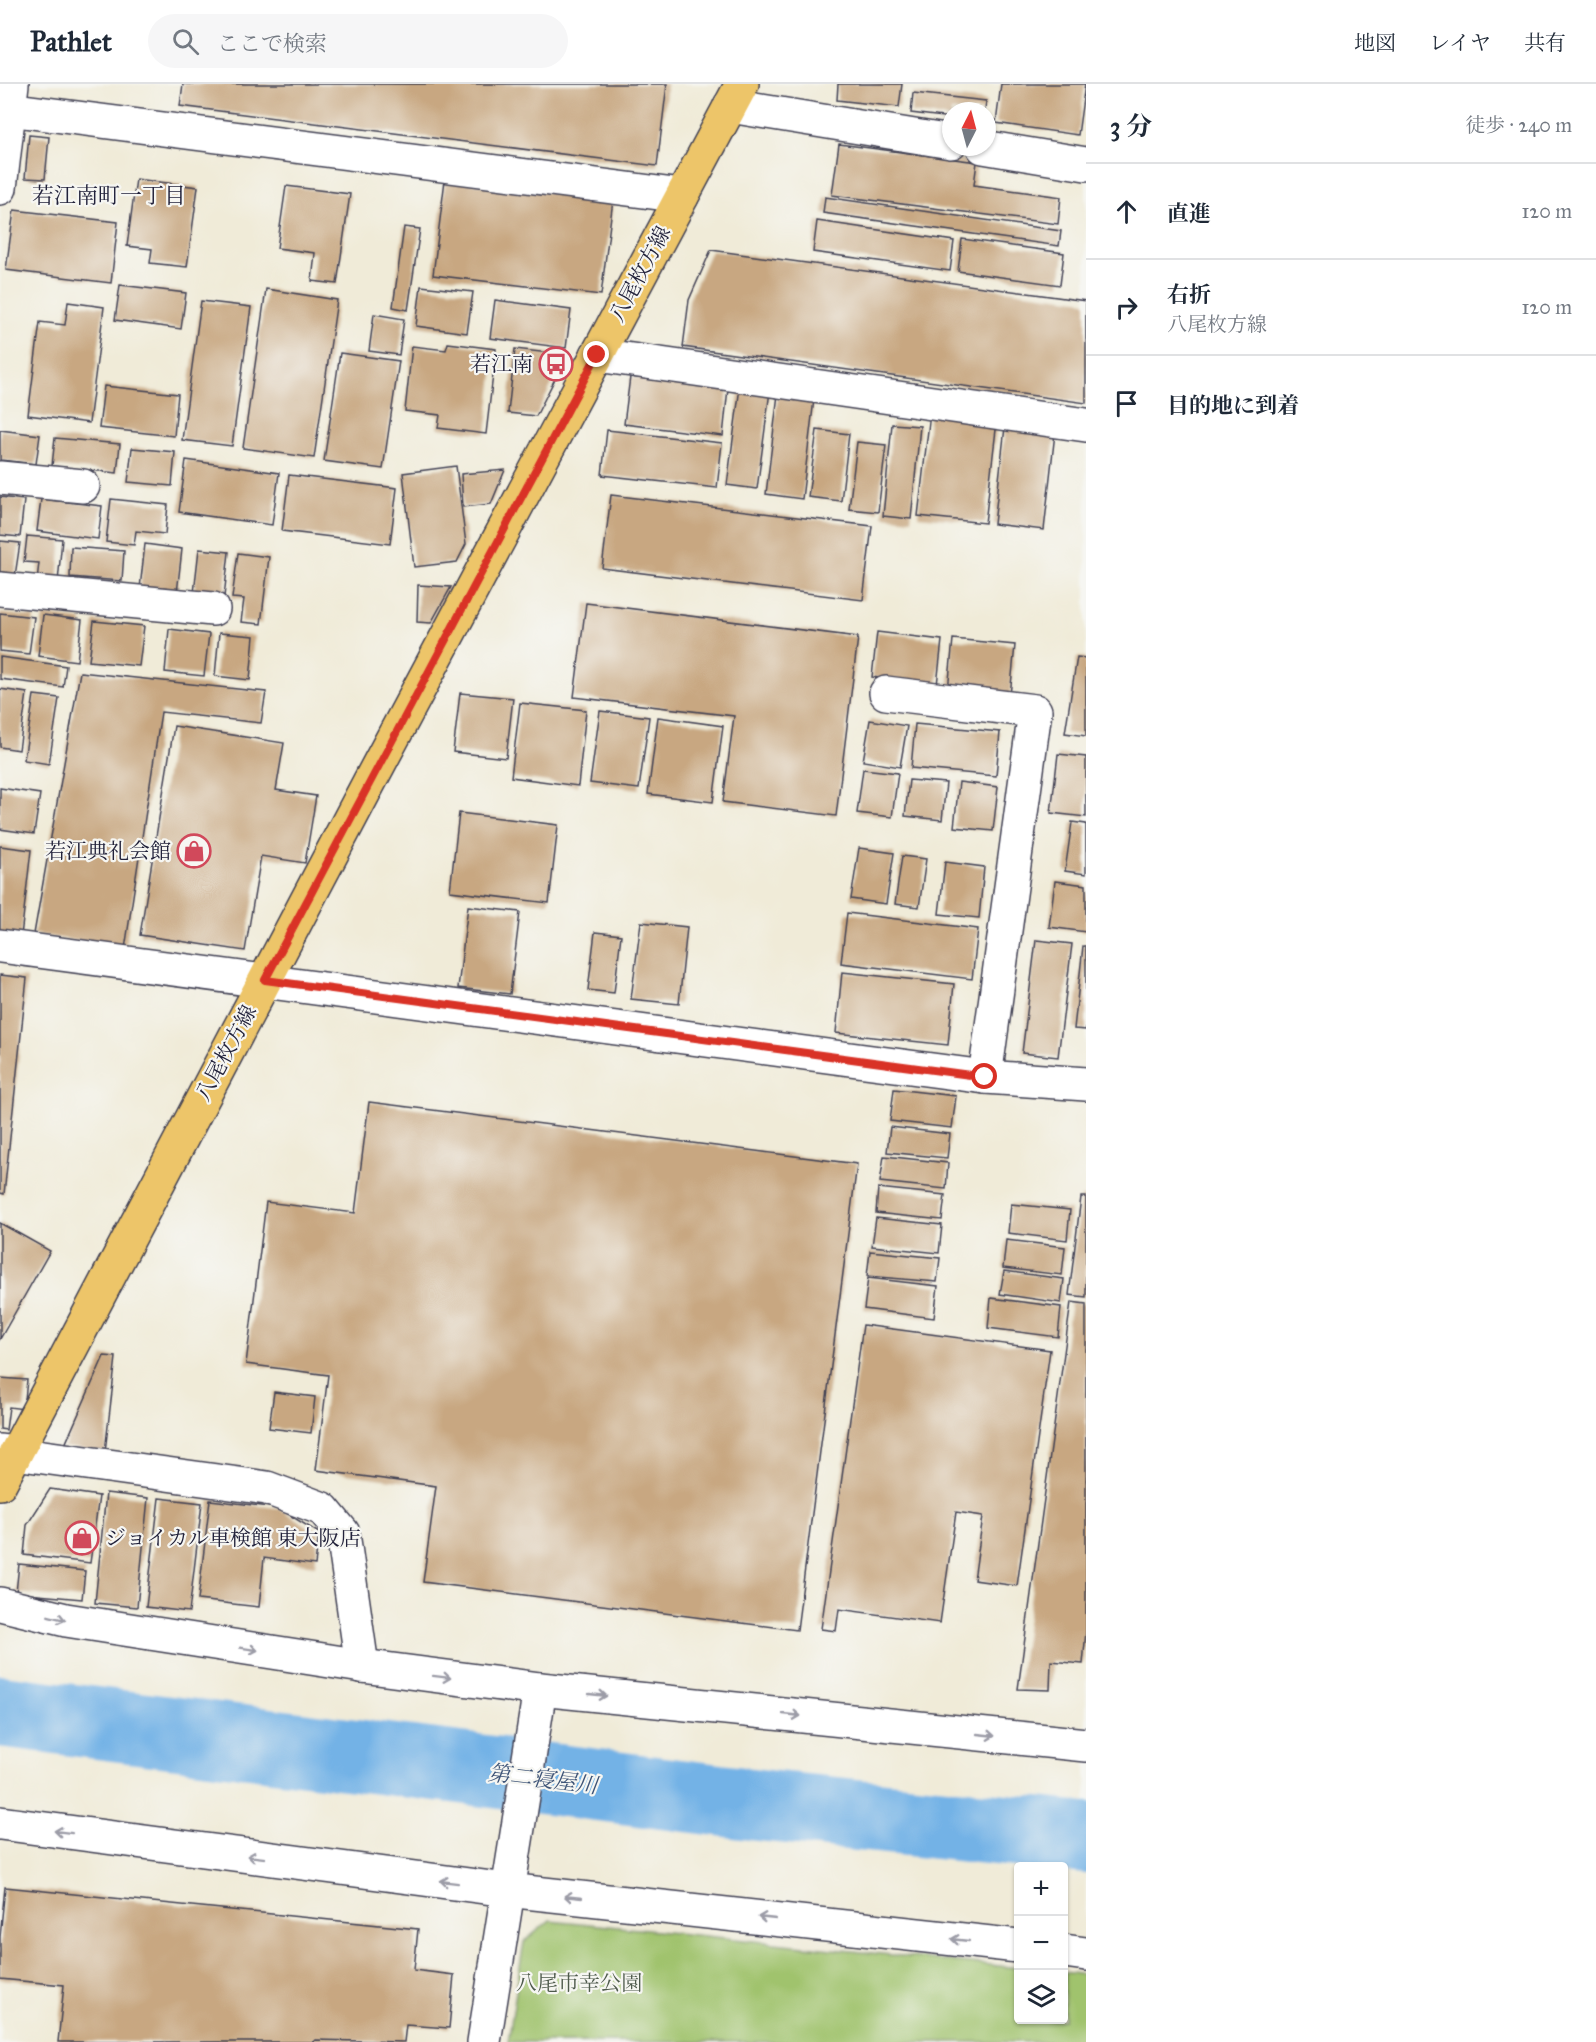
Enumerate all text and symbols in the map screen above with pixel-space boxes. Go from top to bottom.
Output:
search box [148,14,568,68]
text: Pathlet [30,24,112,59]
icon: search [169,25,202,58]
text: ここで検索 [217,30,327,57]
text: 地図 [1354,30,1396,56]
text: レイヤ [1429,30,1491,56]
text: 共有 [1524,30,1566,56]
north arrow [942,102,996,156]
text: 3 分 [1110,110,1152,142]
text: 徒歩 · 240 m [1465,113,1572,137]
district label: 若江南町一丁目 [32,182,186,209]
icon: ahead [1110,195,1143,228]
text: 120 m [1521,199,1572,223]
text: 直進 [1167,200,1211,227]
street label: 八尾枚方線 [604,222,676,326]
text: 右折 [1167,281,1211,308]
icon: right [1110,291,1143,324]
text: 120 m [1521,295,1572,319]
text: 八尾枚方線 [1167,312,1267,336]
route end [583,341,609,367]
bus stop icon: 若江南 [538,346,574,382]
place label: 若江南 [470,351,533,377]
icon: arrive [1110,387,1143,420]
text: 目的地に到着 [1167,392,1299,419]
shop icon: 若江典礼会館 [176,833,212,869]
place label: 若江典礼会館 [45,838,171,864]
street label: 八尾枚方線 [190,1001,262,1105]
route start [971,1063,997,1089]
shop icon: ジョイカル車検館 東大阪店 [64,1520,100,1556]
place label: ジョイカル車検館 東大阪店 [105,1525,360,1551]
one-way arrow [47,1612,66,1624]
one-way arrow [239,1643,259,1654]
one-way arrow [432,1671,452,1682]
one-way arrow [587,1690,607,1701]
one-way arrow [781,1710,801,1721]
one-way arrow [975,1729,995,1740]
water label: 第二寝屋川 [487,1759,601,1799]
one-way arrow [53,1826,73,1837]
one-way arrow [247,1851,266,1862]
map controls [1014,1862,1068,2024]
button: + [1014,1862,1068,1916]
one-way arrow [440,1876,460,1887]
one-way arrow [563,1891,583,1902]
one-way arrow [757,1913,777,1924]
button: − [1014,1916,1068,1970]
one-way arrow [951,1934,971,1945]
park label: 八尾市幸公園 [516,1970,642,1996]
button: layers [1014,1970,1068,2024]

